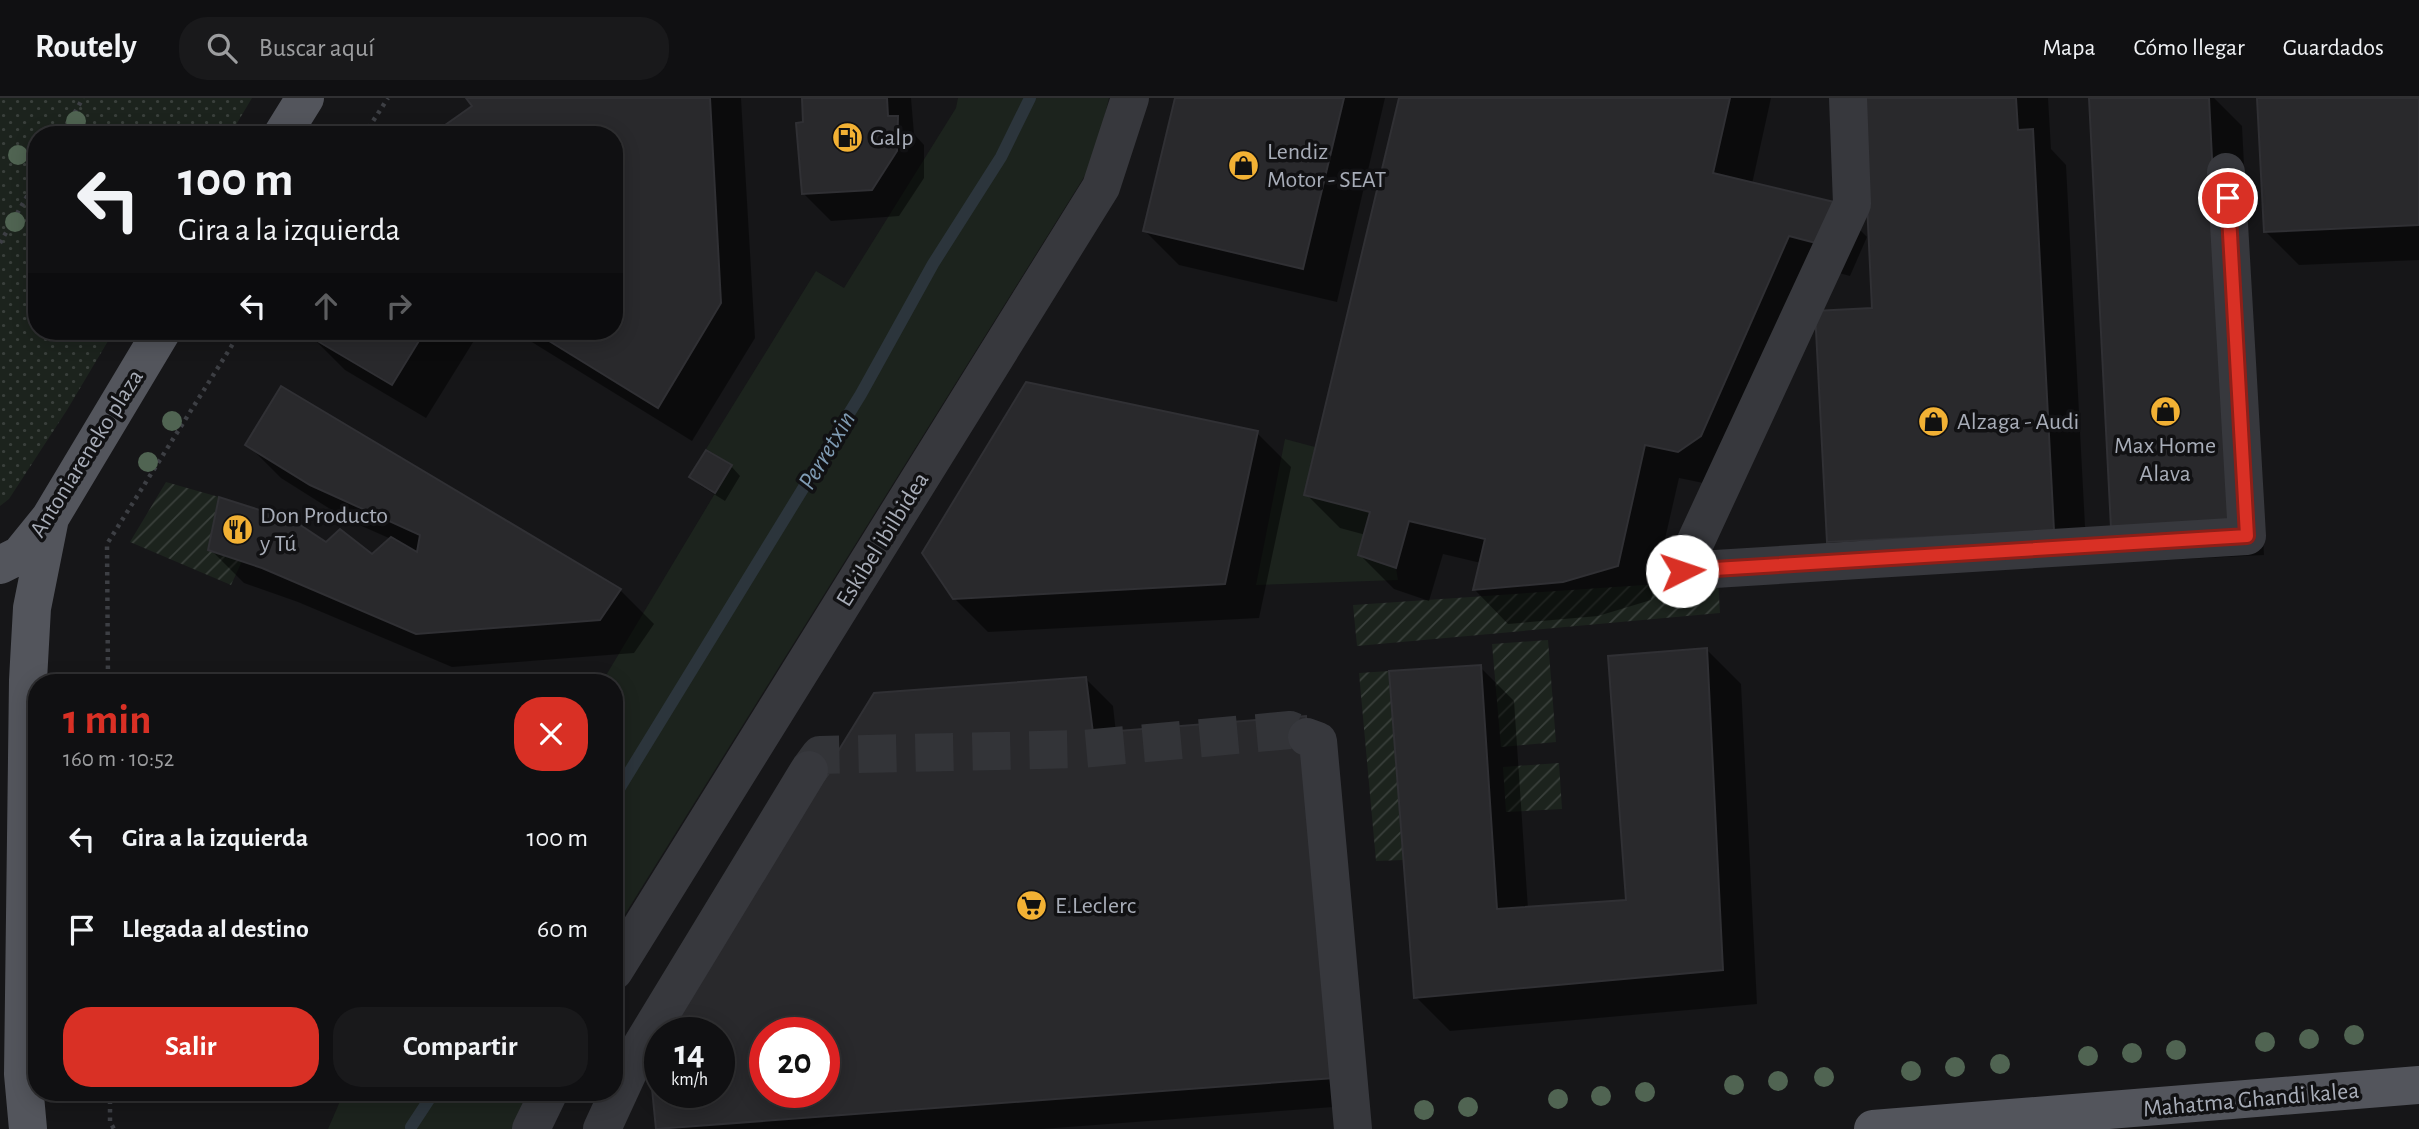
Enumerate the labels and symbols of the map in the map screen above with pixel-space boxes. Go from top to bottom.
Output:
fuel station icon: Galp [830,120,864,154]
place label: Galp [870,126,913,150]
place label: Lendiz Motor - SEAT [1267,140,1387,192]
shop icon: Lendiz Motor - SEAT [1227,148,1261,182]
pin [2198,168,2258,228]
street label: Antoniareneko plaza [26,365,148,542]
shop icon: Max Home Alava [2148,394,2182,428]
shop icon: Alzaga - Audi [1917,404,1951,438]
water label: Perretxin [794,407,860,494]
place label: Alzaga - Audi [1957,410,2079,434]
place label: Max Home Alava [2114,434,2216,486]
street label: Eskibel ibilbidea [832,468,934,611]
place label: Don Producto y Tú [259,504,388,556]
restaurant icon: Don Producto y Tú [220,512,254,546]
position arrow [1645,534,1719,608]
supermarket icon: E.Leclerc [1015,888,1049,922]
place label: E.Leclerc [1055,894,1136,918]
speed limit sign: 20 [749,1017,840,1108]
street label: Mahatma Ghandi kalea [2142,1079,2360,1121]

